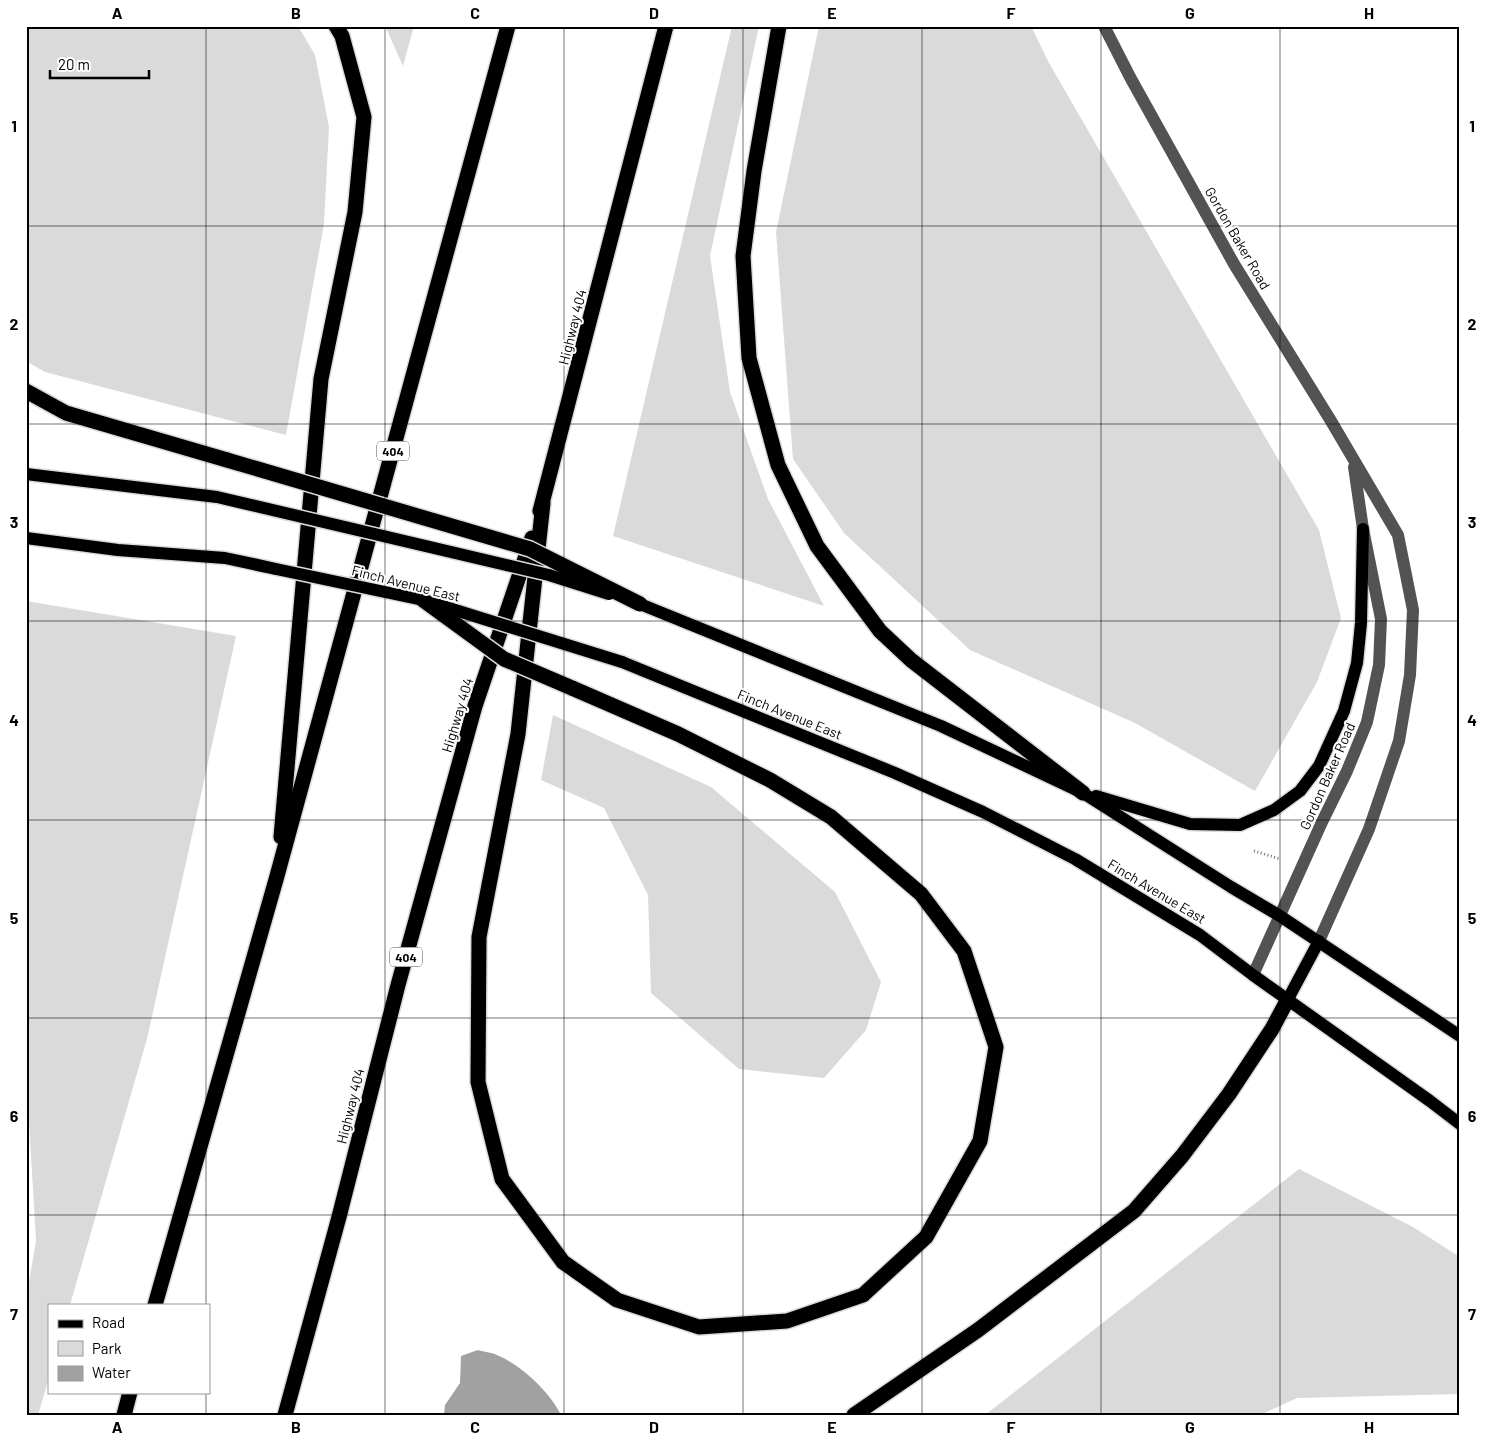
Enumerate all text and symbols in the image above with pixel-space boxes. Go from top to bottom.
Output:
text: A [112,3,123,22]
text: B [291,3,301,22]
text: C [470,3,480,22]
text: D [649,3,659,22]
text: E [827,3,837,22]
text: F [1007,3,1016,22]
text: G [1185,3,1195,22]
text: H [1364,3,1374,22]
scale bar [50,48,149,80]
text: 20 m [58,55,90,73]
text: 1 [11,116,17,135]
text: 1 [1469,116,1475,135]
street label: Gordon Baker Road [1202,184,1274,292]
street label: Highway 404 [554,287,590,367]
text: 2 [10,314,19,333]
text: 2 [1468,314,1477,333]
road number: 404 [377,442,409,461]
text: 3 [10,512,18,531]
text: 3 [1468,512,1476,531]
street label: Finch Avenue East [350,561,462,605]
street label: Highway 404 [438,676,476,754]
street label: Finch Avenue East [735,685,845,743]
text: 4 [9,710,19,729]
text: 4 [1467,710,1477,729]
street label: Gordon Baker Road [1296,720,1358,832]
street label: Finch Avenue East [1105,855,1209,927]
text: 5 [10,908,19,927]
text: 5 [1468,908,1477,927]
road number: 404 [390,948,422,966]
street label: Highway 404 [332,1066,368,1146]
text: 6 [10,1106,19,1125]
text: 6 [1468,1106,1477,1125]
text: 7 [10,1304,18,1323]
legend [48,1304,210,1394]
text: 7 [1468,1304,1476,1323]
text: Road [92,1313,125,1331]
text: Park [92,1339,122,1357]
text: Water [92,1363,131,1381]
text: A [112,1417,123,1436]
text: B [291,1417,301,1436]
text: C [470,1417,480,1436]
text: D [649,1417,659,1436]
text: E [827,1417,837,1436]
text: F [1007,1417,1016,1436]
text: G [1185,1417,1195,1436]
text: H [1364,1417,1374,1436]

